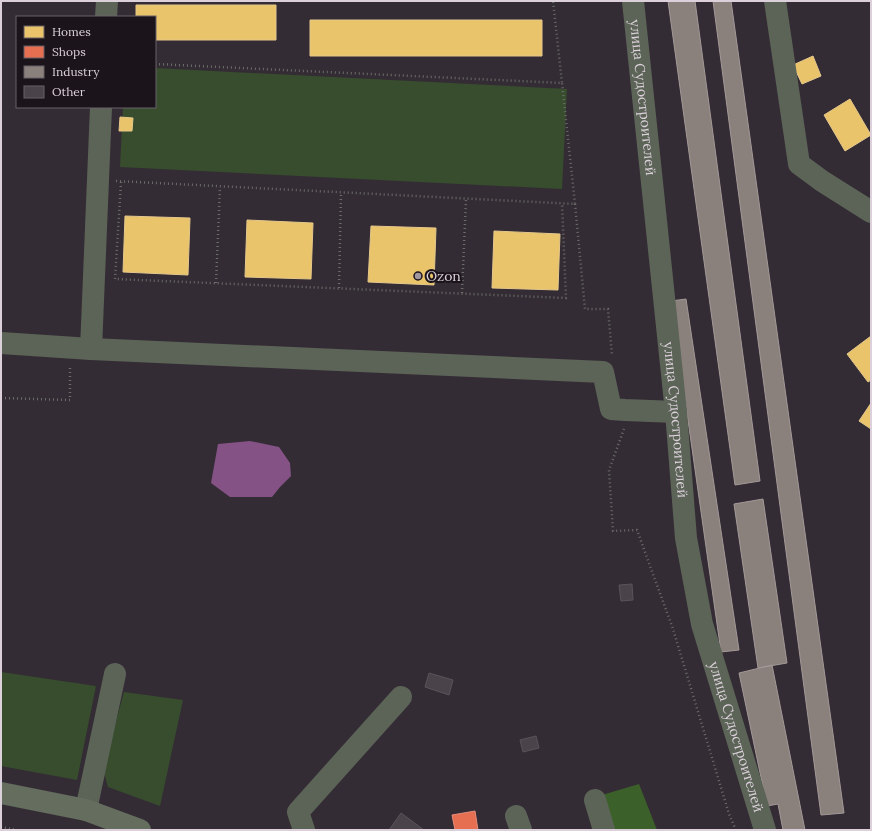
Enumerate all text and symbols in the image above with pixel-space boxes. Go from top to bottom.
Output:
legend [16,16,156,108]
street label: улица Судостроителей [626,19,660,177]
text: Homes [52,24,91,39]
text: Shops [52,44,86,59]
text: Industry [52,64,100,79]
text: Other [52,84,86,99]
place label: Ozon [426,267,461,285]
marker: Ozon [413,271,423,281]
street label: улица Судостроителей [660,341,692,499]
street label: улица Судостроителей [705,659,768,814]

